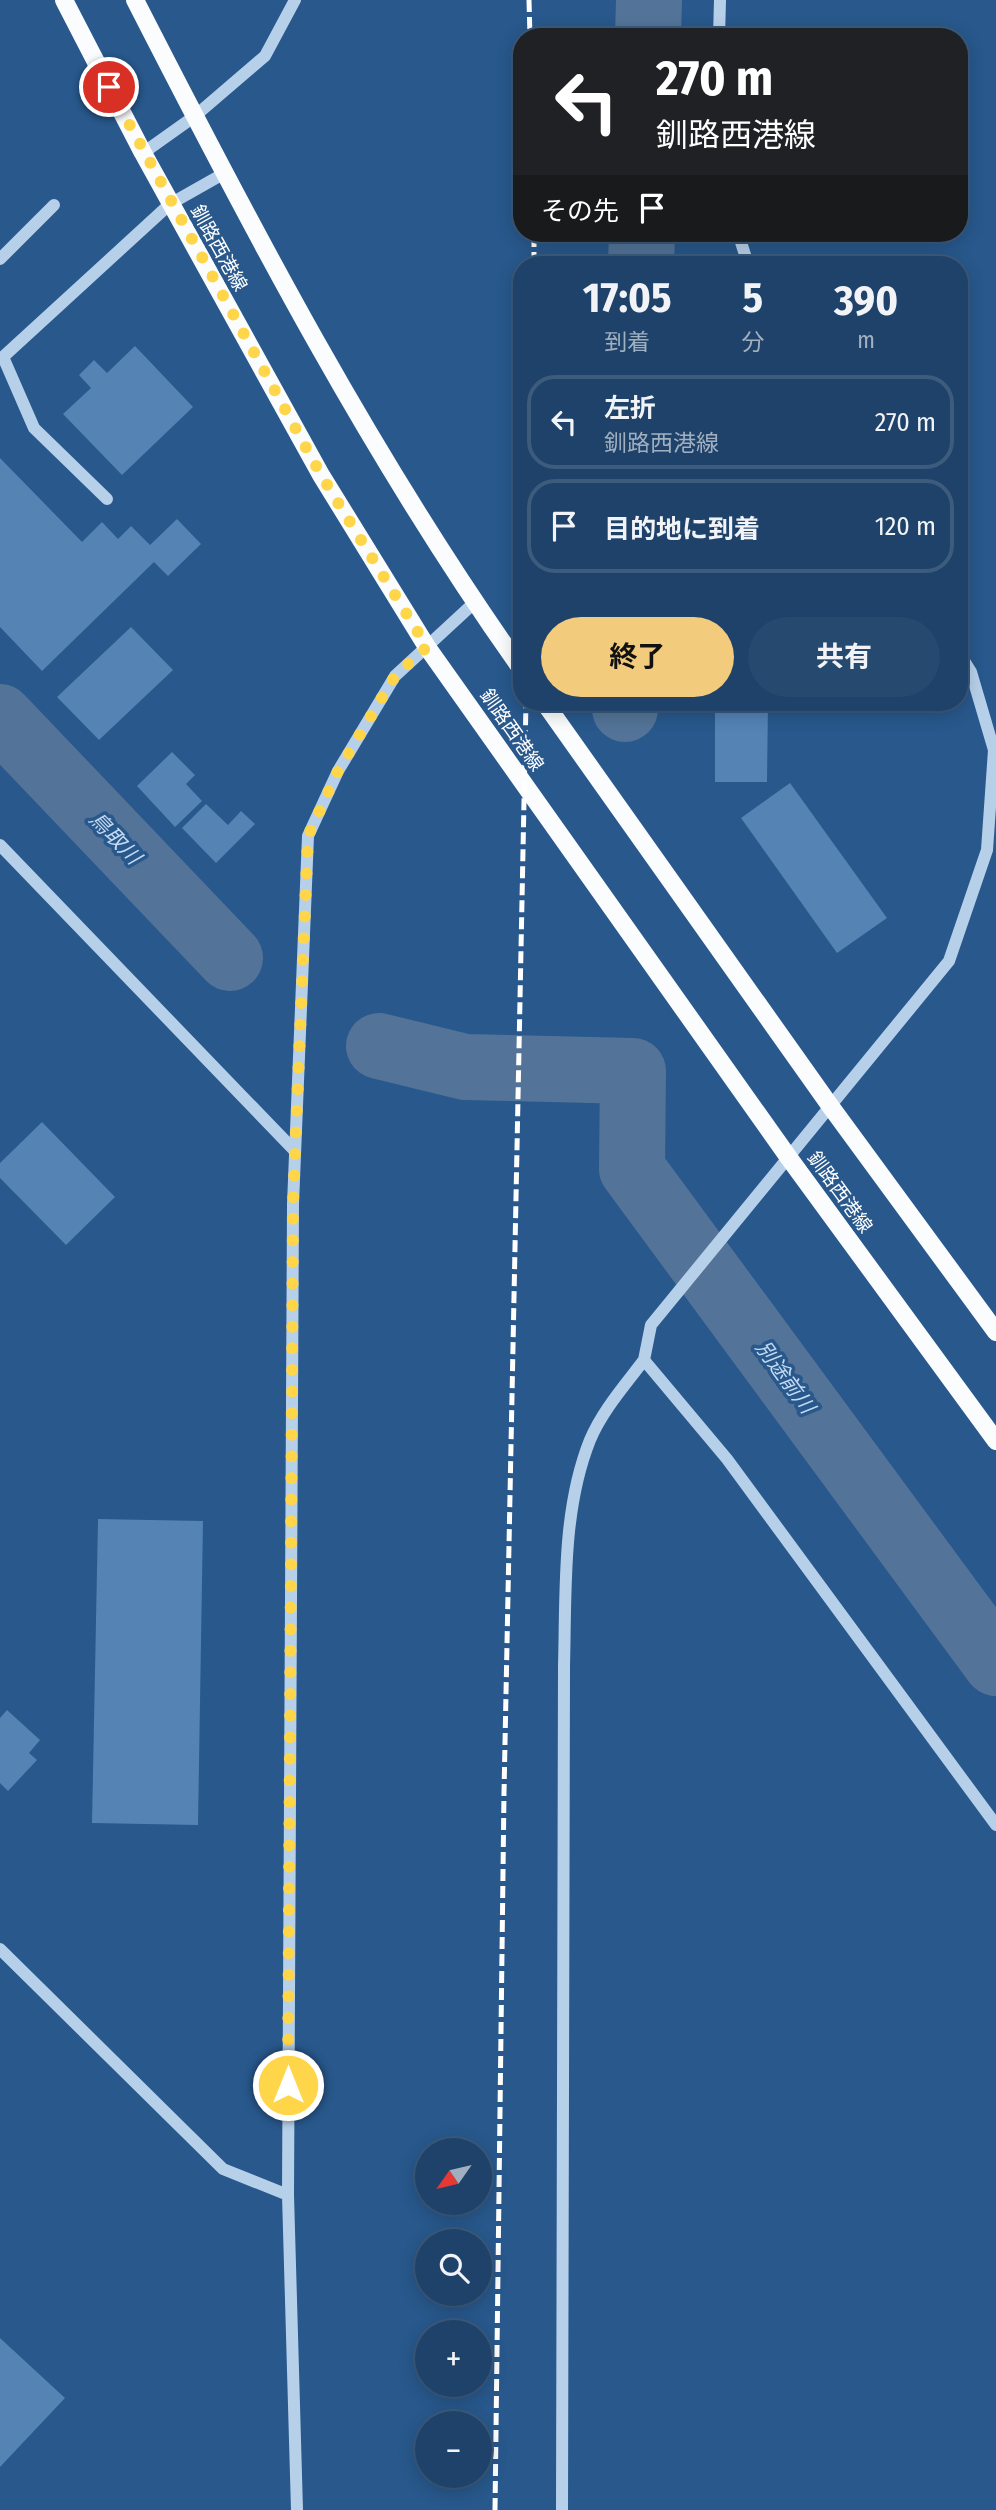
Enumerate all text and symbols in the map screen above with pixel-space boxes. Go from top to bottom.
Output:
text: 270 m [656,49,773,108]
icon: left [541,56,632,147]
pin [79,57,139,117]
icon: arrive [90,68,128,106]
text: 釧路西港線 [656,116,816,154]
icon: arrive [633,189,671,227]
text: その先 [541,196,619,227]
street label: 釧路西港線 [186,201,252,295]
text: 17:05 [583,273,672,323]
text: 5 [743,273,763,323]
text: 390 [834,276,898,326]
text: m [857,326,875,354]
text: 到着 [604,328,650,356]
text: 分 [741,328,764,356]
text: 左折 [604,393,656,424]
icon: left [545,403,583,441]
text: 270 m [875,407,936,438]
text: 釧路西港線 [604,429,719,457]
icon: arrive [545,507,583,545]
text: 120 m [875,511,936,542]
text: 目的地に到着 [604,514,760,545]
button: 終了 [541,617,734,697]
button: 共有 [748,617,940,697]
street label: 釧路西港線 [475,684,549,776]
water label: 鳥取川 [84,806,148,871]
street label: 釧路西港線 [803,1147,877,1237]
water label: 別途前川 [750,1335,821,1420]
position arrow [251,2048,325,2122]
north arrow [415,2138,492,2216]
map controls [415,2138,492,2488]
button: search [415,2229,492,2306]
button: + [415,2320,492,2397]
button: − [415,2411,492,2488]

